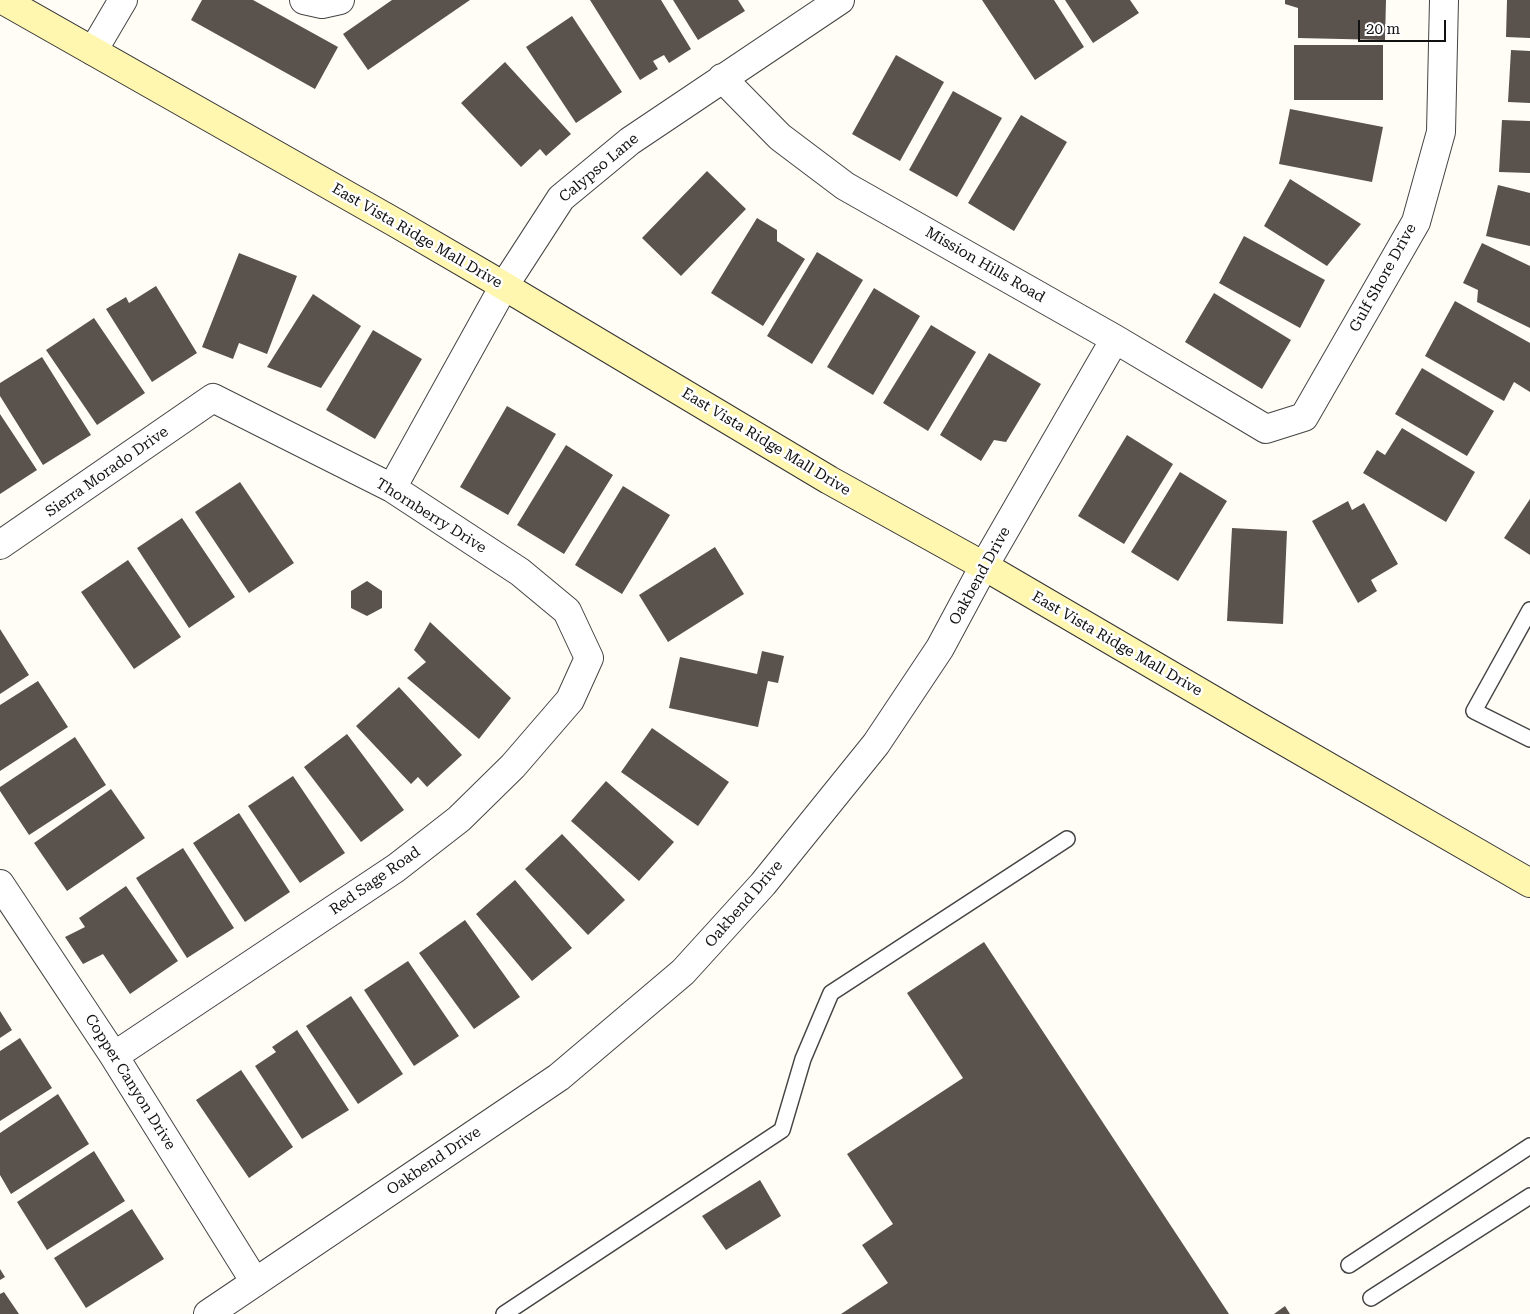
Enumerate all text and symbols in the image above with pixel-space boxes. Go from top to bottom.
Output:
scale bar [1360,10,1448,42]
text: 20 m [1366,20,1400,38]
street label: Calypso Lane [556,130,642,206]
street label: East Vista Ridge Mall Drive [329,180,505,292]
street label: Gulf Shore Drive [1346,221,1420,335]
street label: Mission Hills Road [922,223,1048,307]
street label: East Vista Ridge Mall Drive [678,384,854,500]
street label: Sierra Morado Drive [42,423,172,521]
street label: Thornberry Drive [372,475,490,557]
street label: Oakbend Drive [946,524,1014,628]
street label: East Vista Ridge Mall Drive [1029,588,1205,700]
street label: Red Sage Road [326,843,424,919]
street label: Oakbend Drive [701,857,787,951]
street label: Copper Canyon Drive [81,1011,179,1153]
street label: Oakbend Drive [384,1123,484,1199]

